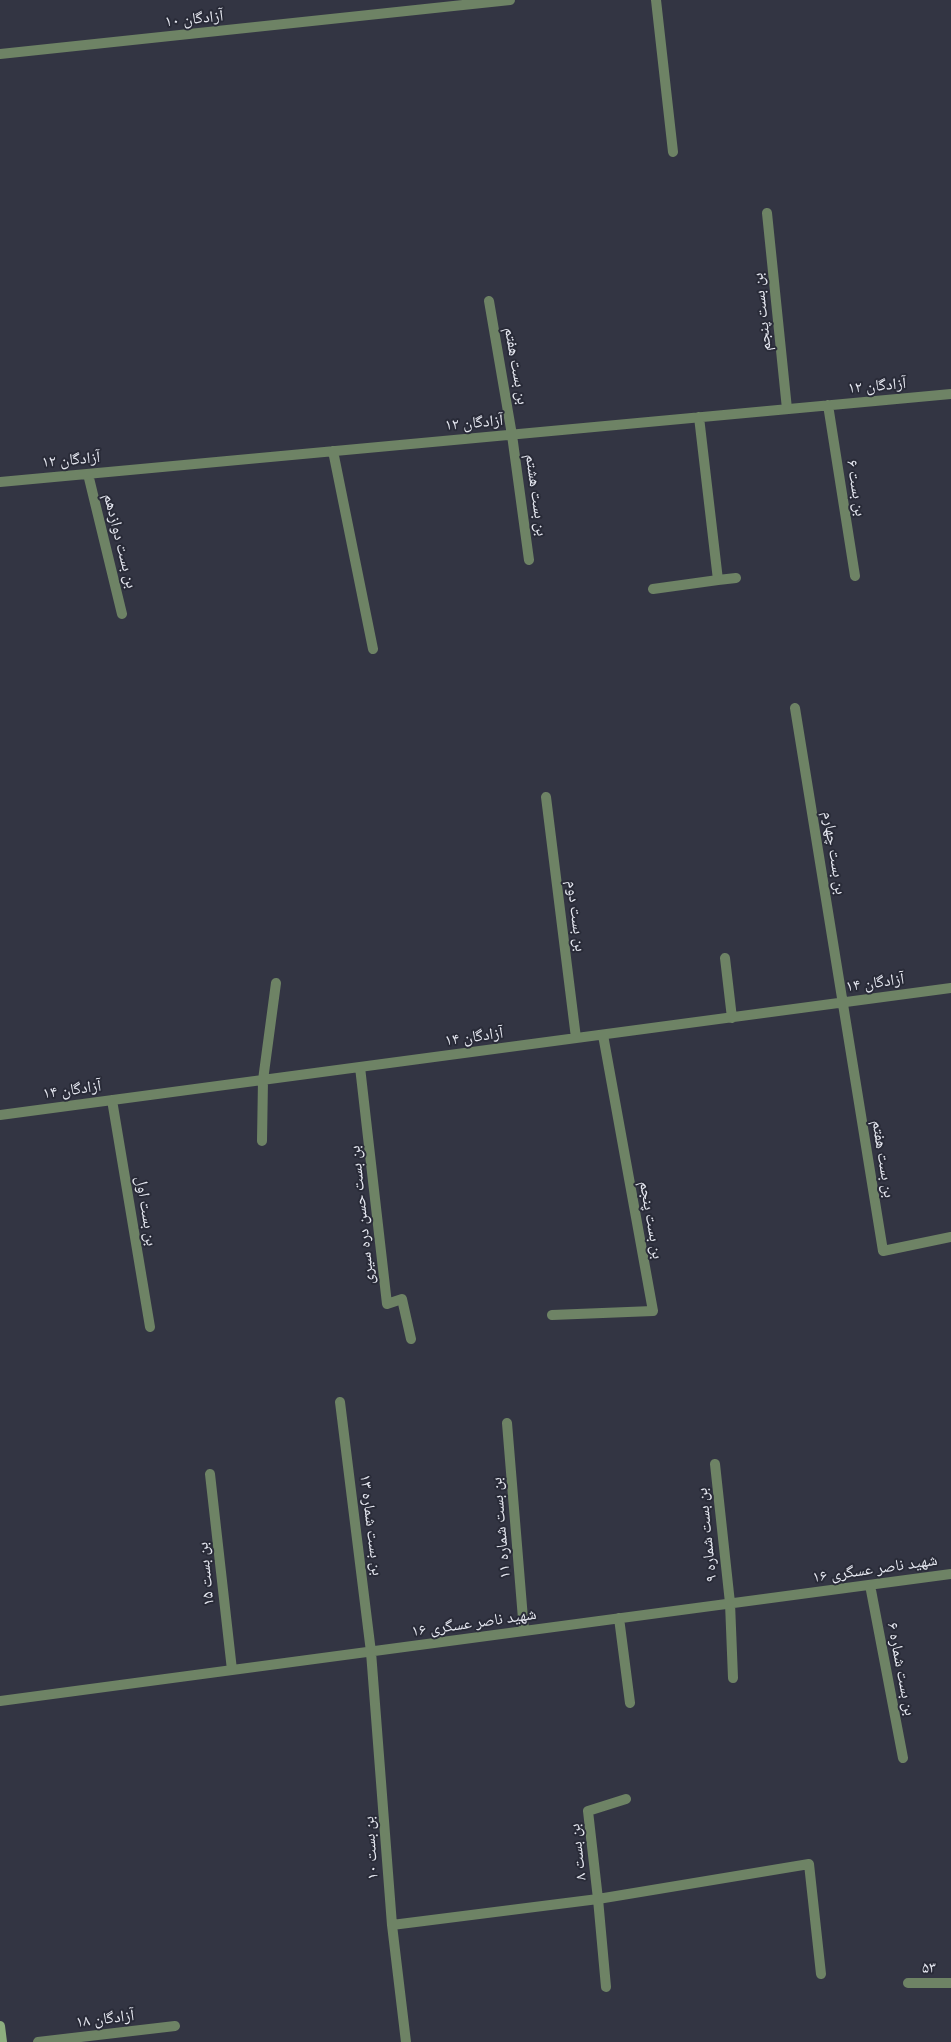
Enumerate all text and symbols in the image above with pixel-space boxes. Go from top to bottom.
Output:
street label: ۱۰ آزادگان [164,6,224,32]
street label: بن بست پنجم [748,272,776,352]
street label: بن بست هفتم [500,326,532,406]
street label: ۱۲ آزادگان [847,374,907,398]
street label: ۱۲ آزادگان [444,411,504,435]
street label: ۱۲ آزادگان [41,448,101,472]
street label: بن بست هشتم [521,453,551,537]
street label: بن بست ۶ [842,458,870,518]
street label: بن بست دوازدهم [99,492,141,590]
street label: بن بست چهارم [818,810,850,896]
street label: بن بست دوم [562,879,590,953]
street label: ۱۴ آزادگان [845,969,905,997]
street label: ۱۴ آزادگان [444,1023,504,1051]
street label: ۱۴ آزادگان [42,1076,102,1104]
street label: بن بست هفتم [867,1119,899,1199]
street label: بن بست حسن دره سیری [345,1145,379,1285]
street label: بن بست اول [131,1175,161,1247]
street label: بن بست پنجم [635,1179,667,1261]
street label: بن بست شماره ۱۳ [355,1473,387,1577]
street label: بن بست شماره ۱۱ [487,1476,515,1580]
street label: بن بست شماره ۹ [693,1487,721,1583]
street label: بن بست ۱۵ [193,1541,219,1607]
street label: ۱۶ شهید ناصر عسگری [811,1551,939,1587]
street label: ۱۶ شهید ناصر عسگری [410,1605,538,1641]
street label: بن بست شماره ۶ [883,1621,919,1717]
street label: بن بست ۱۰ [359,1815,383,1881]
street label: بن بست ۸ [565,1823,591,1881]
street label: ۵۳ [922,1958,936,1978]
street label: ۱۸ آزادگان [75,2006,135,2032]

